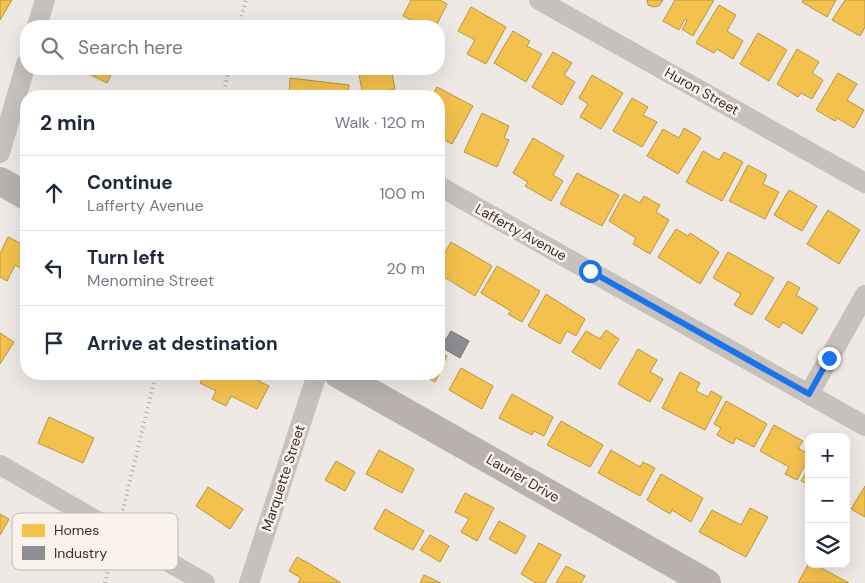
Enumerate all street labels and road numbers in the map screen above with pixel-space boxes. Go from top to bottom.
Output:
street label: Huron Street [662,63,742,119]
street label: Lafferty Avenue [472,199,570,265]
street label: Marquette Street [257,422,309,534]
street label: Laurier Drive [483,450,563,506]

